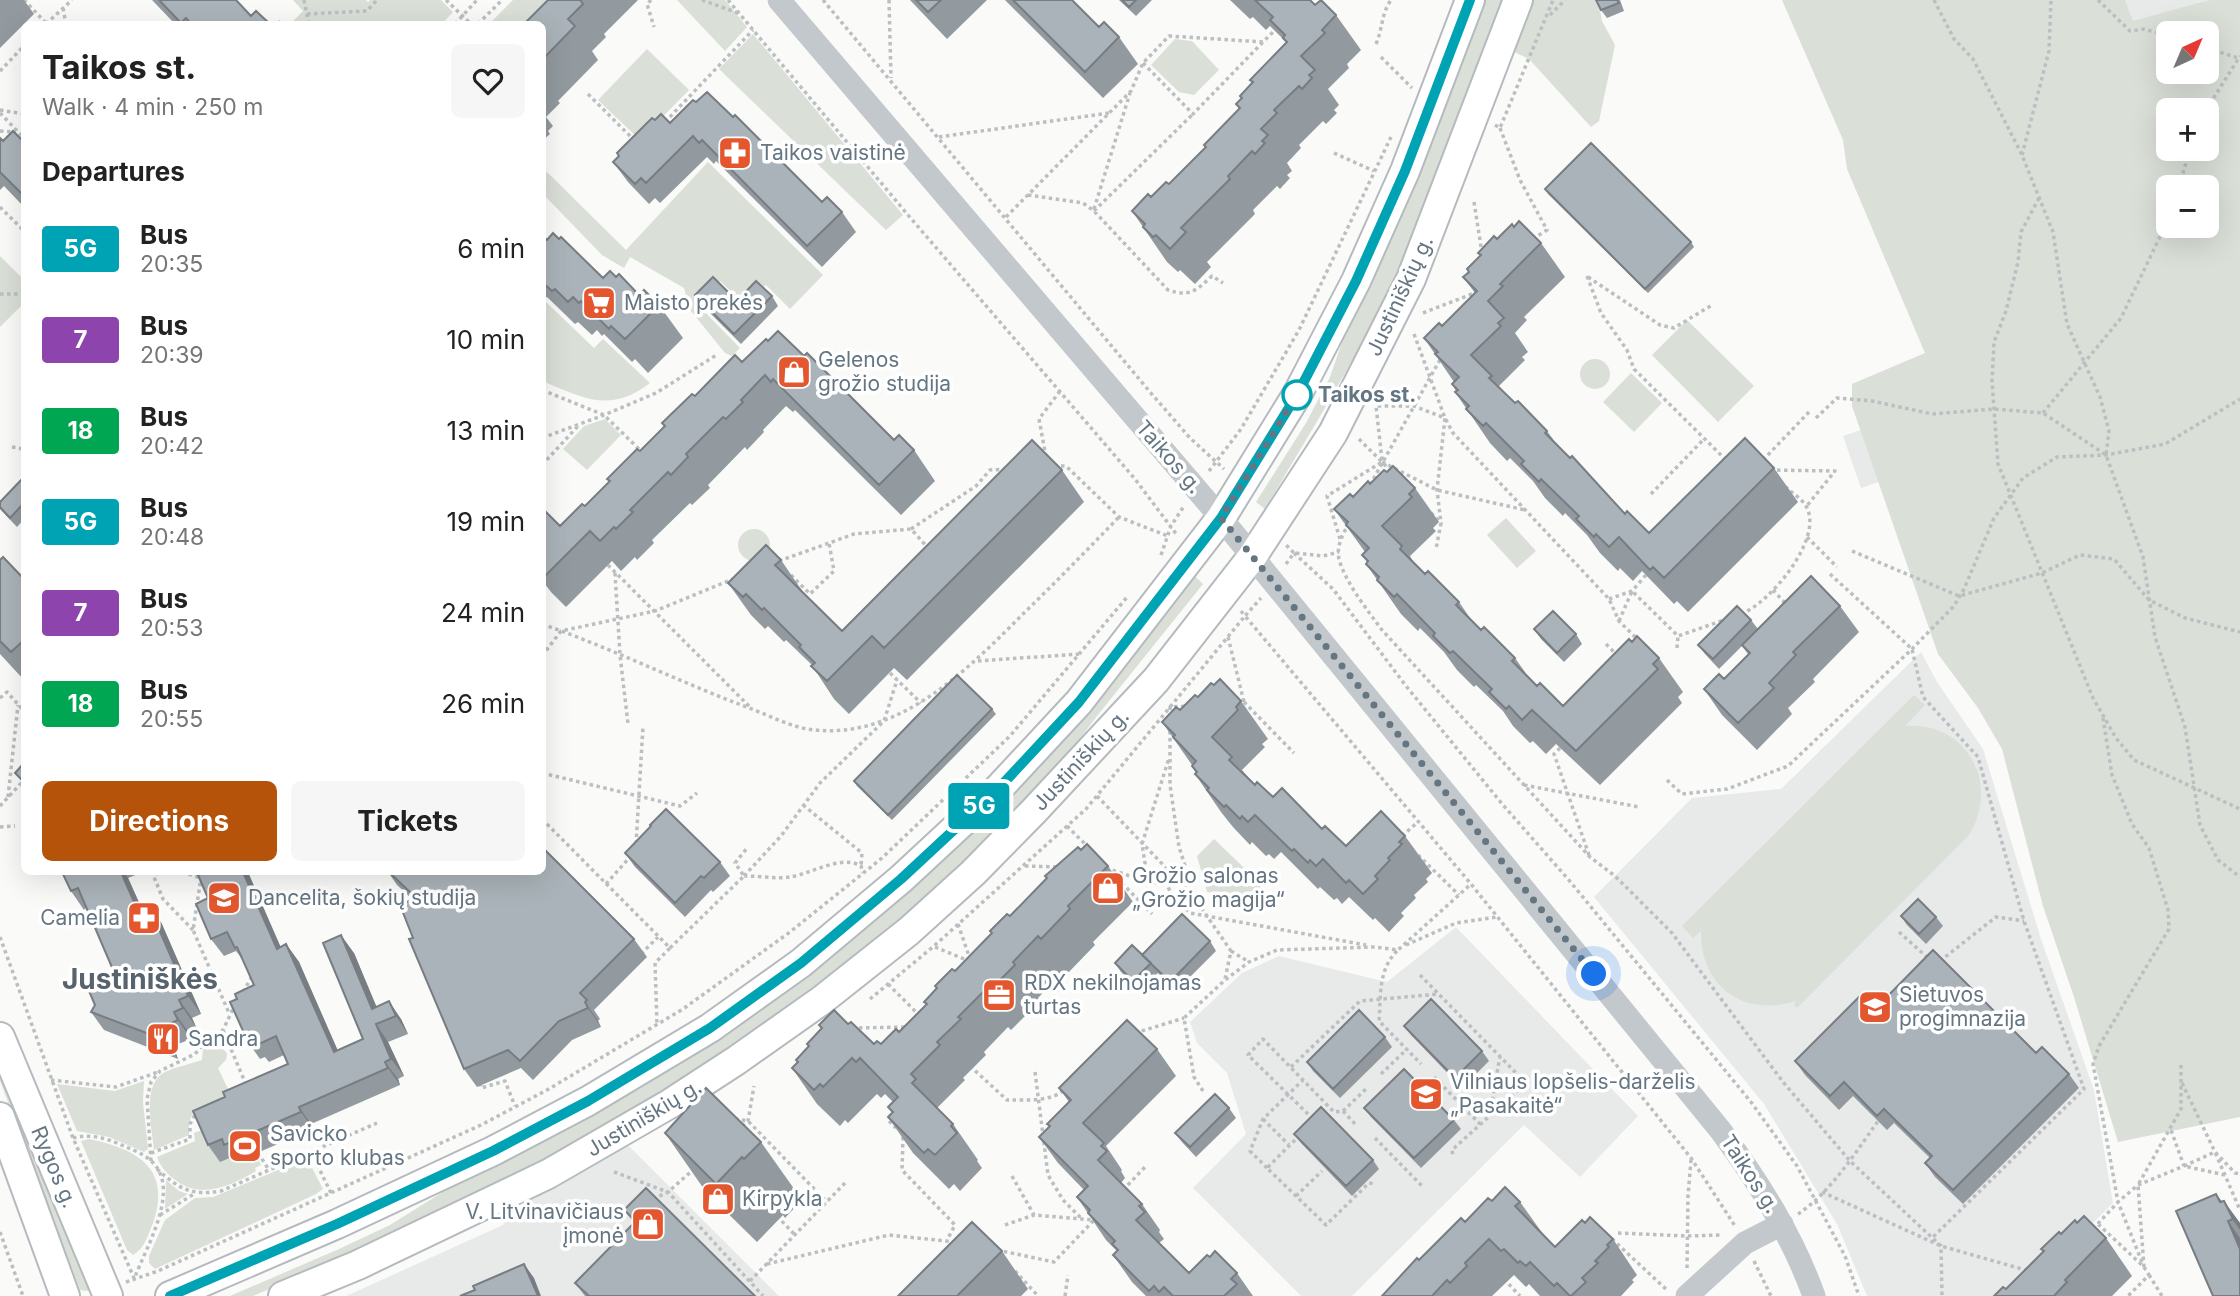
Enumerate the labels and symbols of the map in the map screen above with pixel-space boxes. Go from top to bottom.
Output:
north arrow [2156,21,2219,84]
pharmacy icon: Taikos vaistinė [716,134,754,172]
place label: Taikos vaistinė [760,140,906,165]
street label: Justiniškių g. [1361,232,1438,360]
supermarket icon: Maisto prekės [580,284,618,322]
place label: Maisto prekės [624,290,763,315]
place label: Gelenos grožio studija [818,347,951,396]
shop icon: Gelenos grožio studija [775,353,813,391]
marker: Taikos st. [1282,380,1312,410]
place label: Taikos st. [1318,382,1416,407]
street label: Taikos g. [1131,415,1208,498]
street label: Justiniškių g. [1027,704,1134,816]
line badge: 5G [948,783,1010,829]
place label: Grožio salonas „Grožio magija“ [1132,863,1285,912]
shop icon: Grožio salonas „Grožio magija“ [1089,869,1127,907]
school or university icon: Dancelita, šokių studija [205,879,243,917]
place label: Dancelita, šokių studija [248,885,476,910]
pharmacy icon: Camelia [125,899,163,937]
place label: Camelia [40,905,120,930]
your location [1576,956,1611,991]
district label: Justiniškės [62,962,218,996]
place label: RDX nekilnojamas turtas [1024,970,1202,1019]
office icon: RDX nekilnojamas turtas [980,976,1018,1014]
place label: Sietuvos progimnazija [1899,982,2026,1031]
school or university icon: Sietuvos progimnazija [1856,988,1894,1026]
restaurant icon: Sandra [144,1020,182,1058]
place label: Sandra [188,1026,258,1051]
place label: Vilniaus lopšelis-darželis „Pasakaitė“ [1450,1069,1695,1118]
street label: Justiniškių g. [582,1073,706,1162]
school or university icon: Vilniaus lopšelis-darželis „Pasakaitė“ [1407,1075,1445,1113]
place label: Savicko sporto klubas [270,1121,405,1170]
street label: Rygos g. [26,1122,83,1211]
sports icon: Savicko sporto klubas [226,1127,264,1165]
street label: Taikos g. [1716,1130,1785,1218]
shop icon: Kirpykla [699,1180,737,1218]
place label: Kirpykla [742,1186,823,1211]
place label: V. Litvinavičiaus įmonė [465,1199,624,1248]
shop icon: V. Litvinavičiaus įmonė [629,1205,667,1243]

